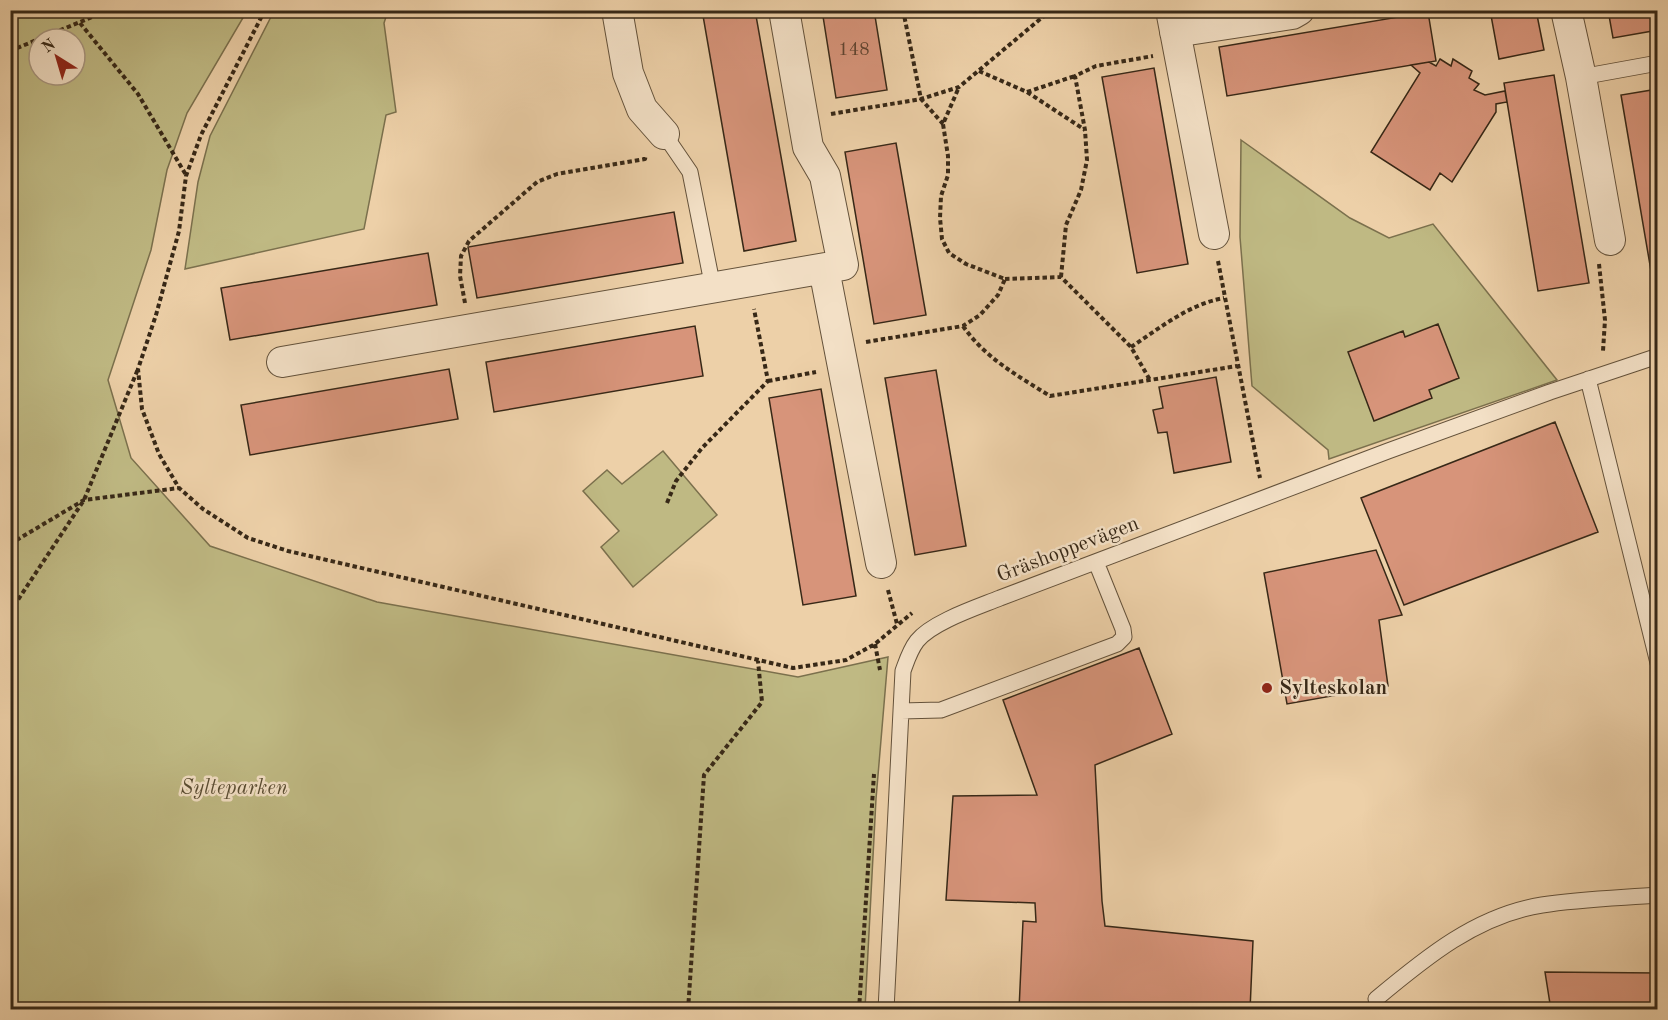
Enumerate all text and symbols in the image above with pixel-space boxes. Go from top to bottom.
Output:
north arrow [27,27,87,87]
text: N [39,36,59,57]
house number: 148 [838,41,870,59]
street label: Gräshoppevägen [994,513,1142,587]
place label: Sylteskolan [1279,678,1387,699]
marker: Sylteskolan [1260,681,1274,695]
park label: Sylteparken [180,778,288,799]

